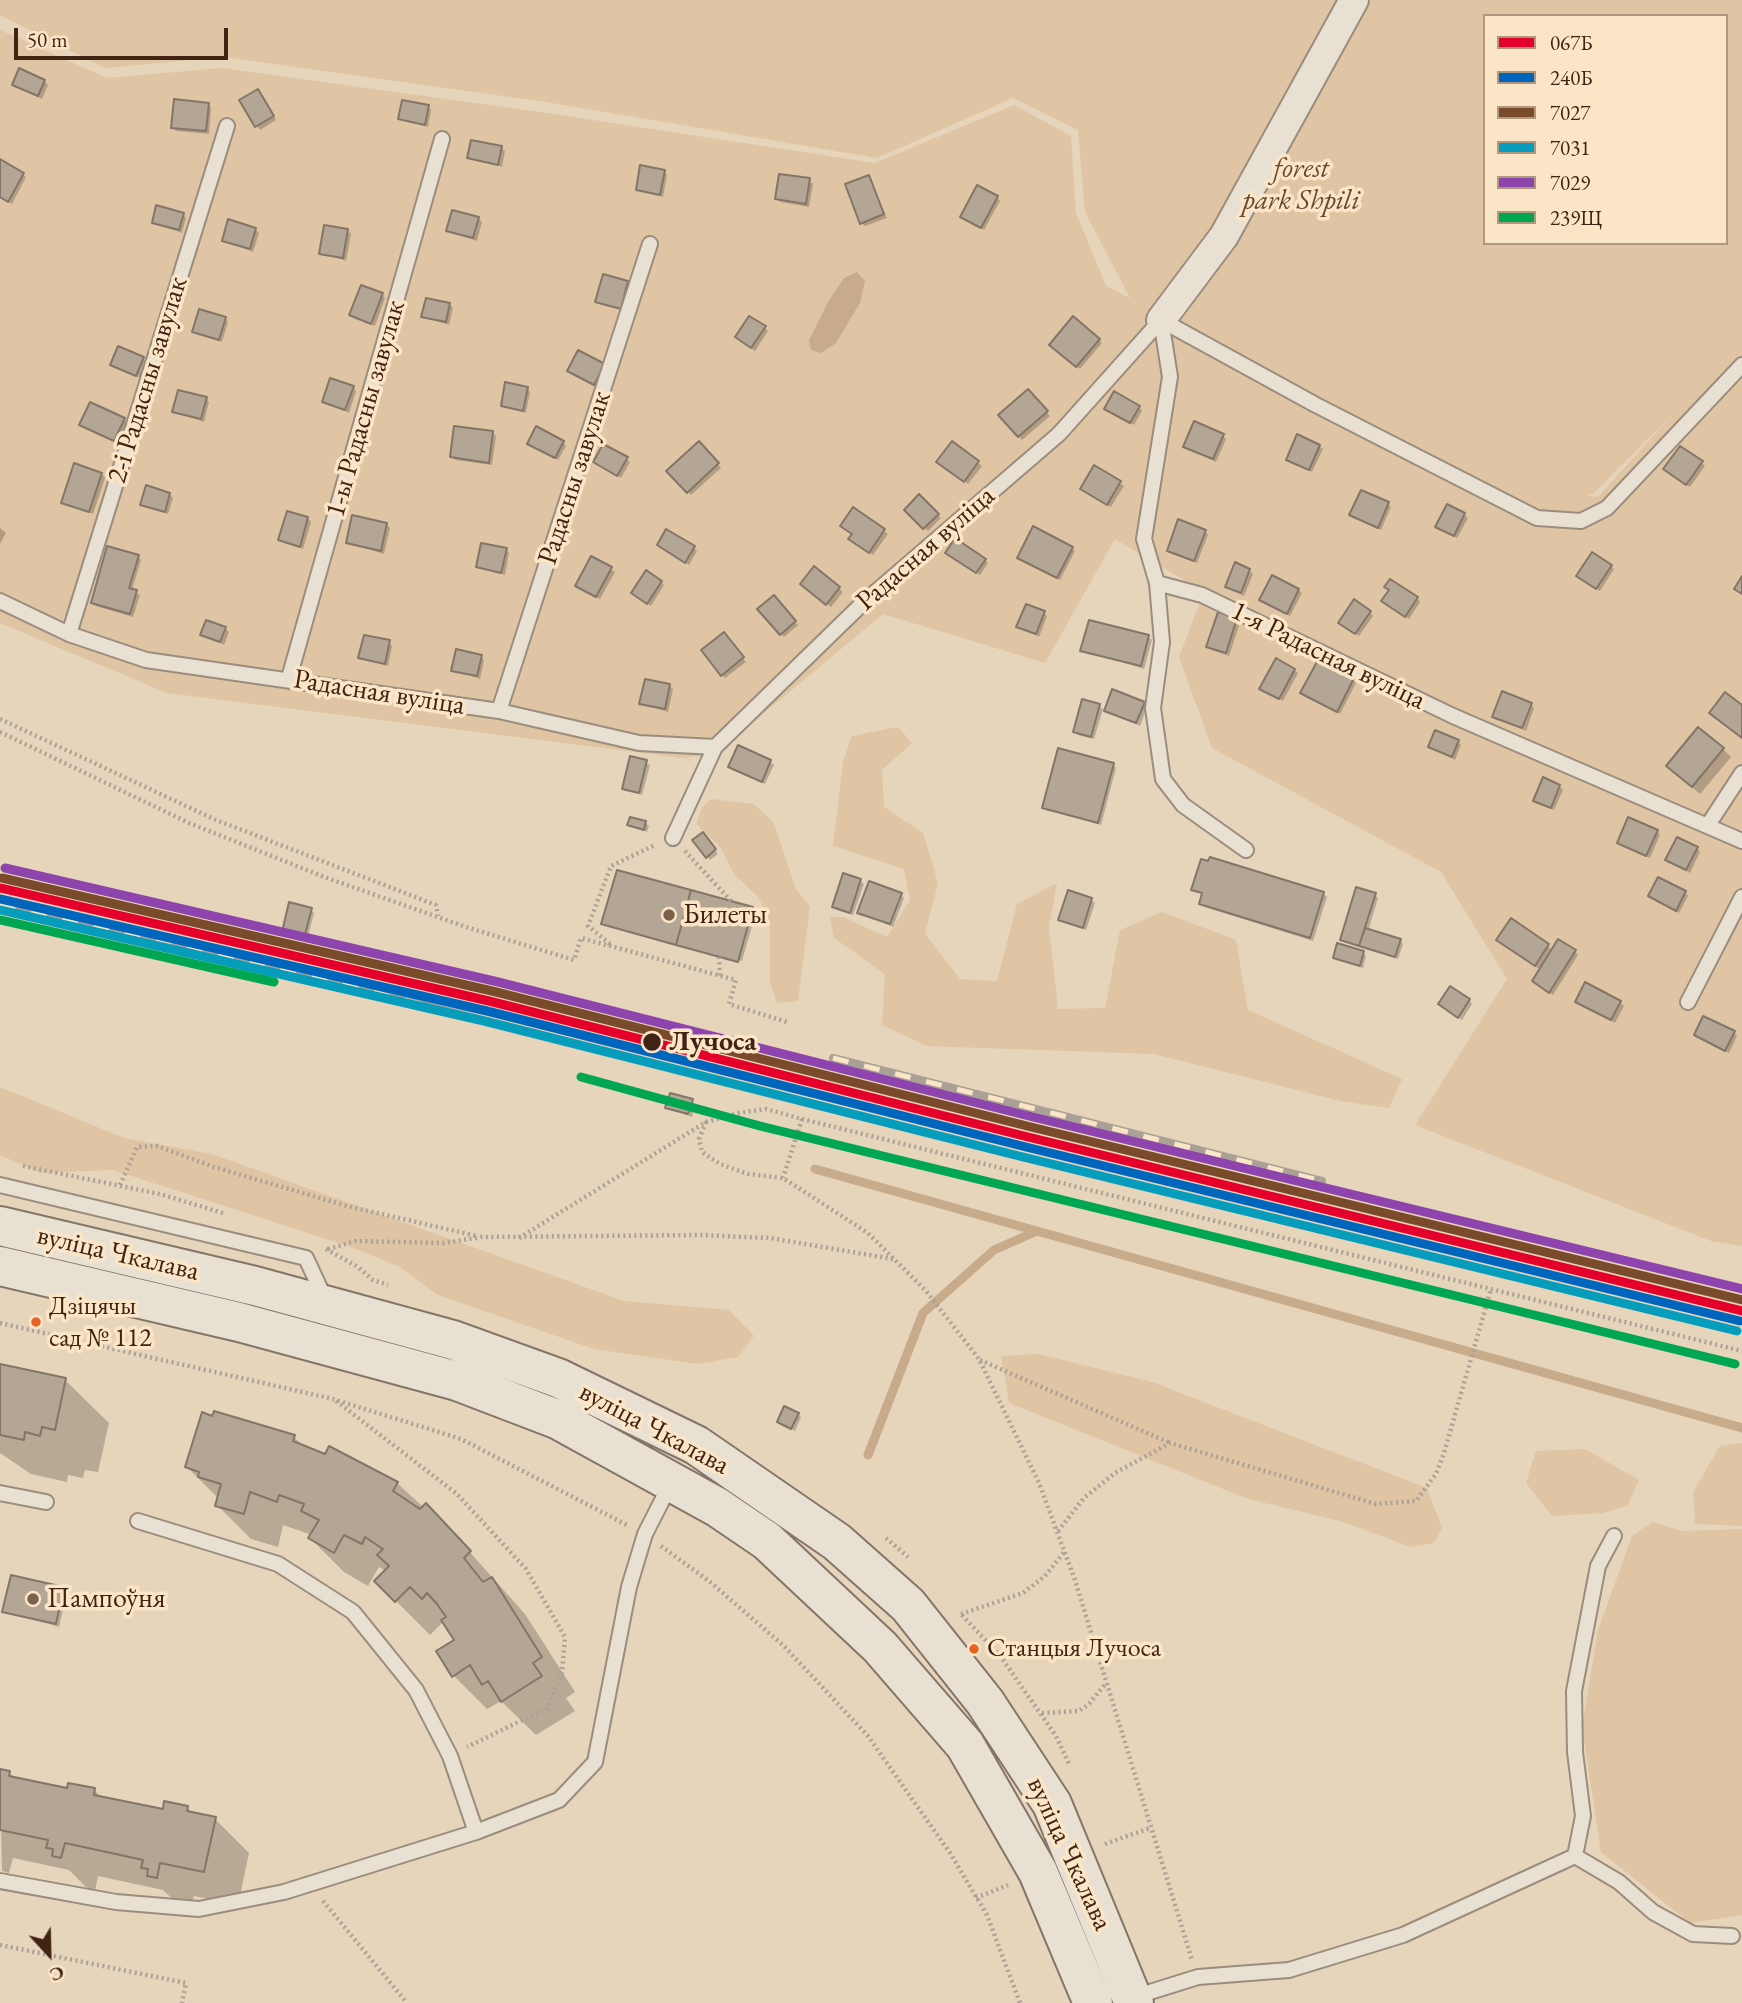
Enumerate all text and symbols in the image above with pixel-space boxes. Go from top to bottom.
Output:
scale bar [18,14,231,58]
legend [1483,14,1728,245]
text: 50 m [27,26,68,53]
text: 067Б [1550,29,1593,56]
text: 240Б [1550,64,1593,91]
text: 7027 [1550,99,1590,126]
text: 7031 [1550,134,1590,161]
park label: forest park Shpili [1242,152,1360,218]
text: 7029 [1550,169,1590,196]
text: 239Щ [1550,204,1602,231]
street label: 2-і Радасны завулак [101,273,195,487]
street label: 1-ы Радасны завулак [319,297,413,521]
street label: Радасны завулак [531,387,619,569]
street label: Радасная вуліца [850,480,1002,618]
street label: 1-я Радасная вуліца [1225,594,1431,718]
street label: Радасная вуліца [291,663,467,723]
place label: Билеты [683,898,767,932]
marker: Билеты [661,907,677,923]
place label: Лучоса [669,1025,756,1059]
marker: Лучоса [641,1031,663,1053]
street label: вуліца Чкалава [34,1219,202,1289]
place label: Дзіцячы сад № 112 [49,1291,152,1352]
marker: Дзіцячы сад № 112 [29,1315,43,1329]
street label: вуліца Чкалава [573,1375,735,1483]
place label: Пампоўня [47,1582,165,1616]
marker: Пампоўня [25,1591,41,1607]
place label: Станцыя Лучоса [987,1633,1161,1665]
marker: Станцыя Лучоса [967,1642,981,1656]
street label: вуліца Чкалава [1019,1772,1119,1936]
north arrow [14,1919,84,1989]
text: С [46,1960,68,1988]

